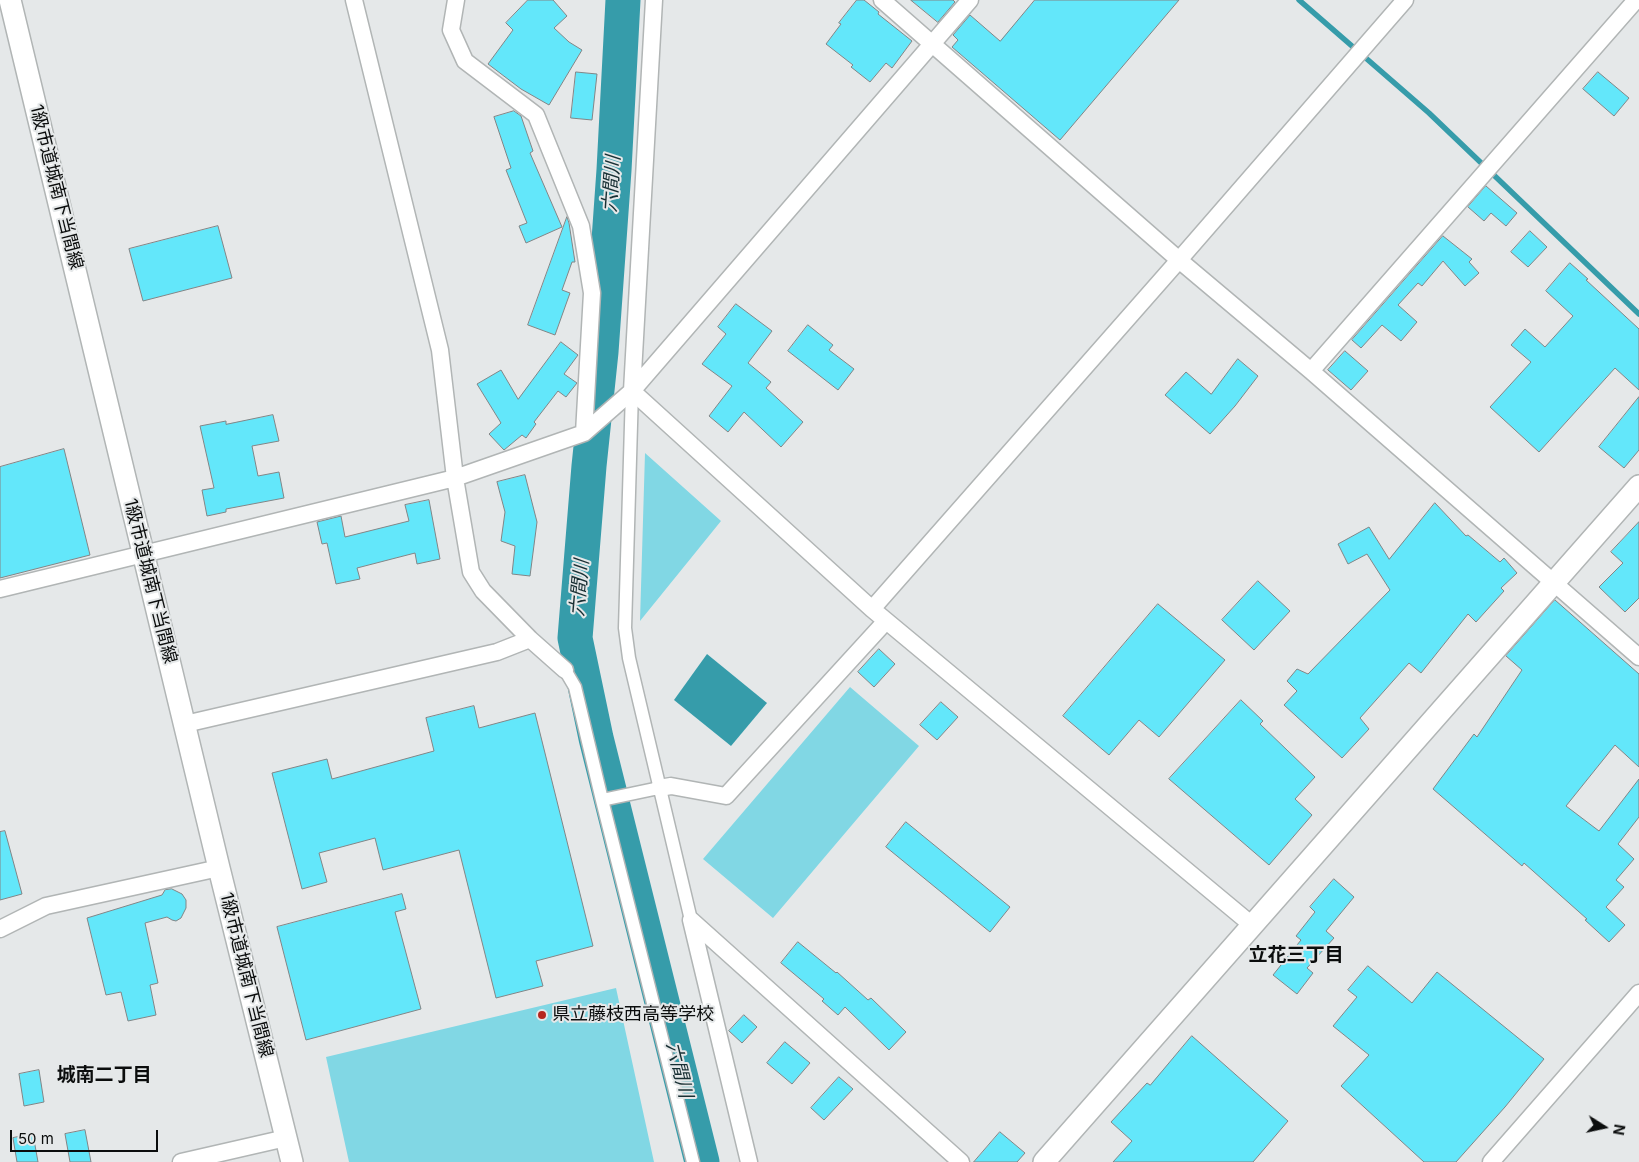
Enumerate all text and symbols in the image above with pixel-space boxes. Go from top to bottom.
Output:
street label: 1級市道城南下当間線 [25,102,87,272]
water label: 六間川 [599,155,625,213]
street label: 1級市道城南下当間線 [119,496,181,666]
water label: 六間川 [566,559,594,617]
street label: 1級市道城南下当間線 [215,890,277,1060]
district label: 立花三丁目 [1249,944,1343,966]
place label: 県立藤枝西高等学校 [552,1004,714,1026]
marker: 県立藤枝西高等学校 [536,1009,548,1021]
water label: 六間川 [661,1040,697,1100]
district label: 城南二丁目 [57,1064,151,1086]
north arrow [1579,1102,1629,1152]
scale bar [12,1120,160,1152]
text: N [1610,1123,1629,1136]
text: 50 m [18,1129,54,1148]

